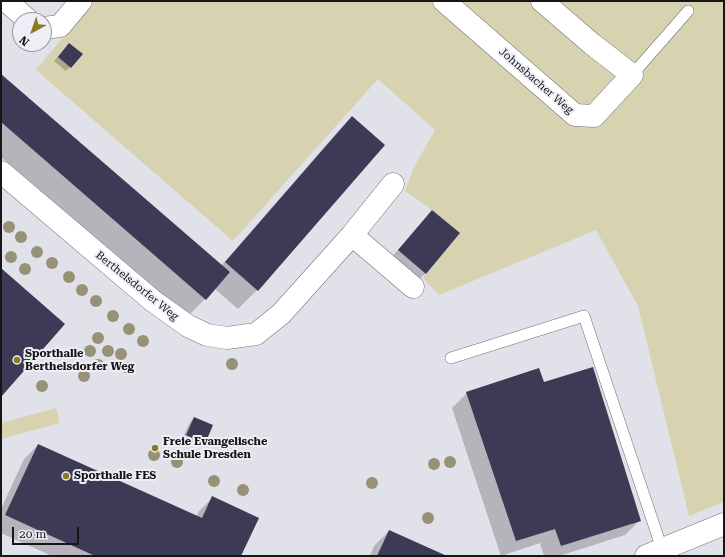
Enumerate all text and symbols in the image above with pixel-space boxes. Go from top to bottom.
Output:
north arrow [12,12,52,52]
text: N [17,33,32,49]
street label: Johnsbacher Weg [496,45,576,117]
street label: Berthelsdorfer Weg [93,249,181,323]
place label: Sporthalle Berthelsdorfer Weg [25,347,134,373]
marker: Sporthalle Berthelsdorfer Weg [12,355,22,365]
place label: Freie Evangelische Schule Dresden [163,435,267,461]
marker: Freie Evangelische Schule Dresden [150,443,160,453]
place label: Sporthalle FES [74,469,156,483]
marker: Sporthalle FES [61,471,71,481]
scale bar [14,519,81,545]
text: 20 m [19,527,46,541]

